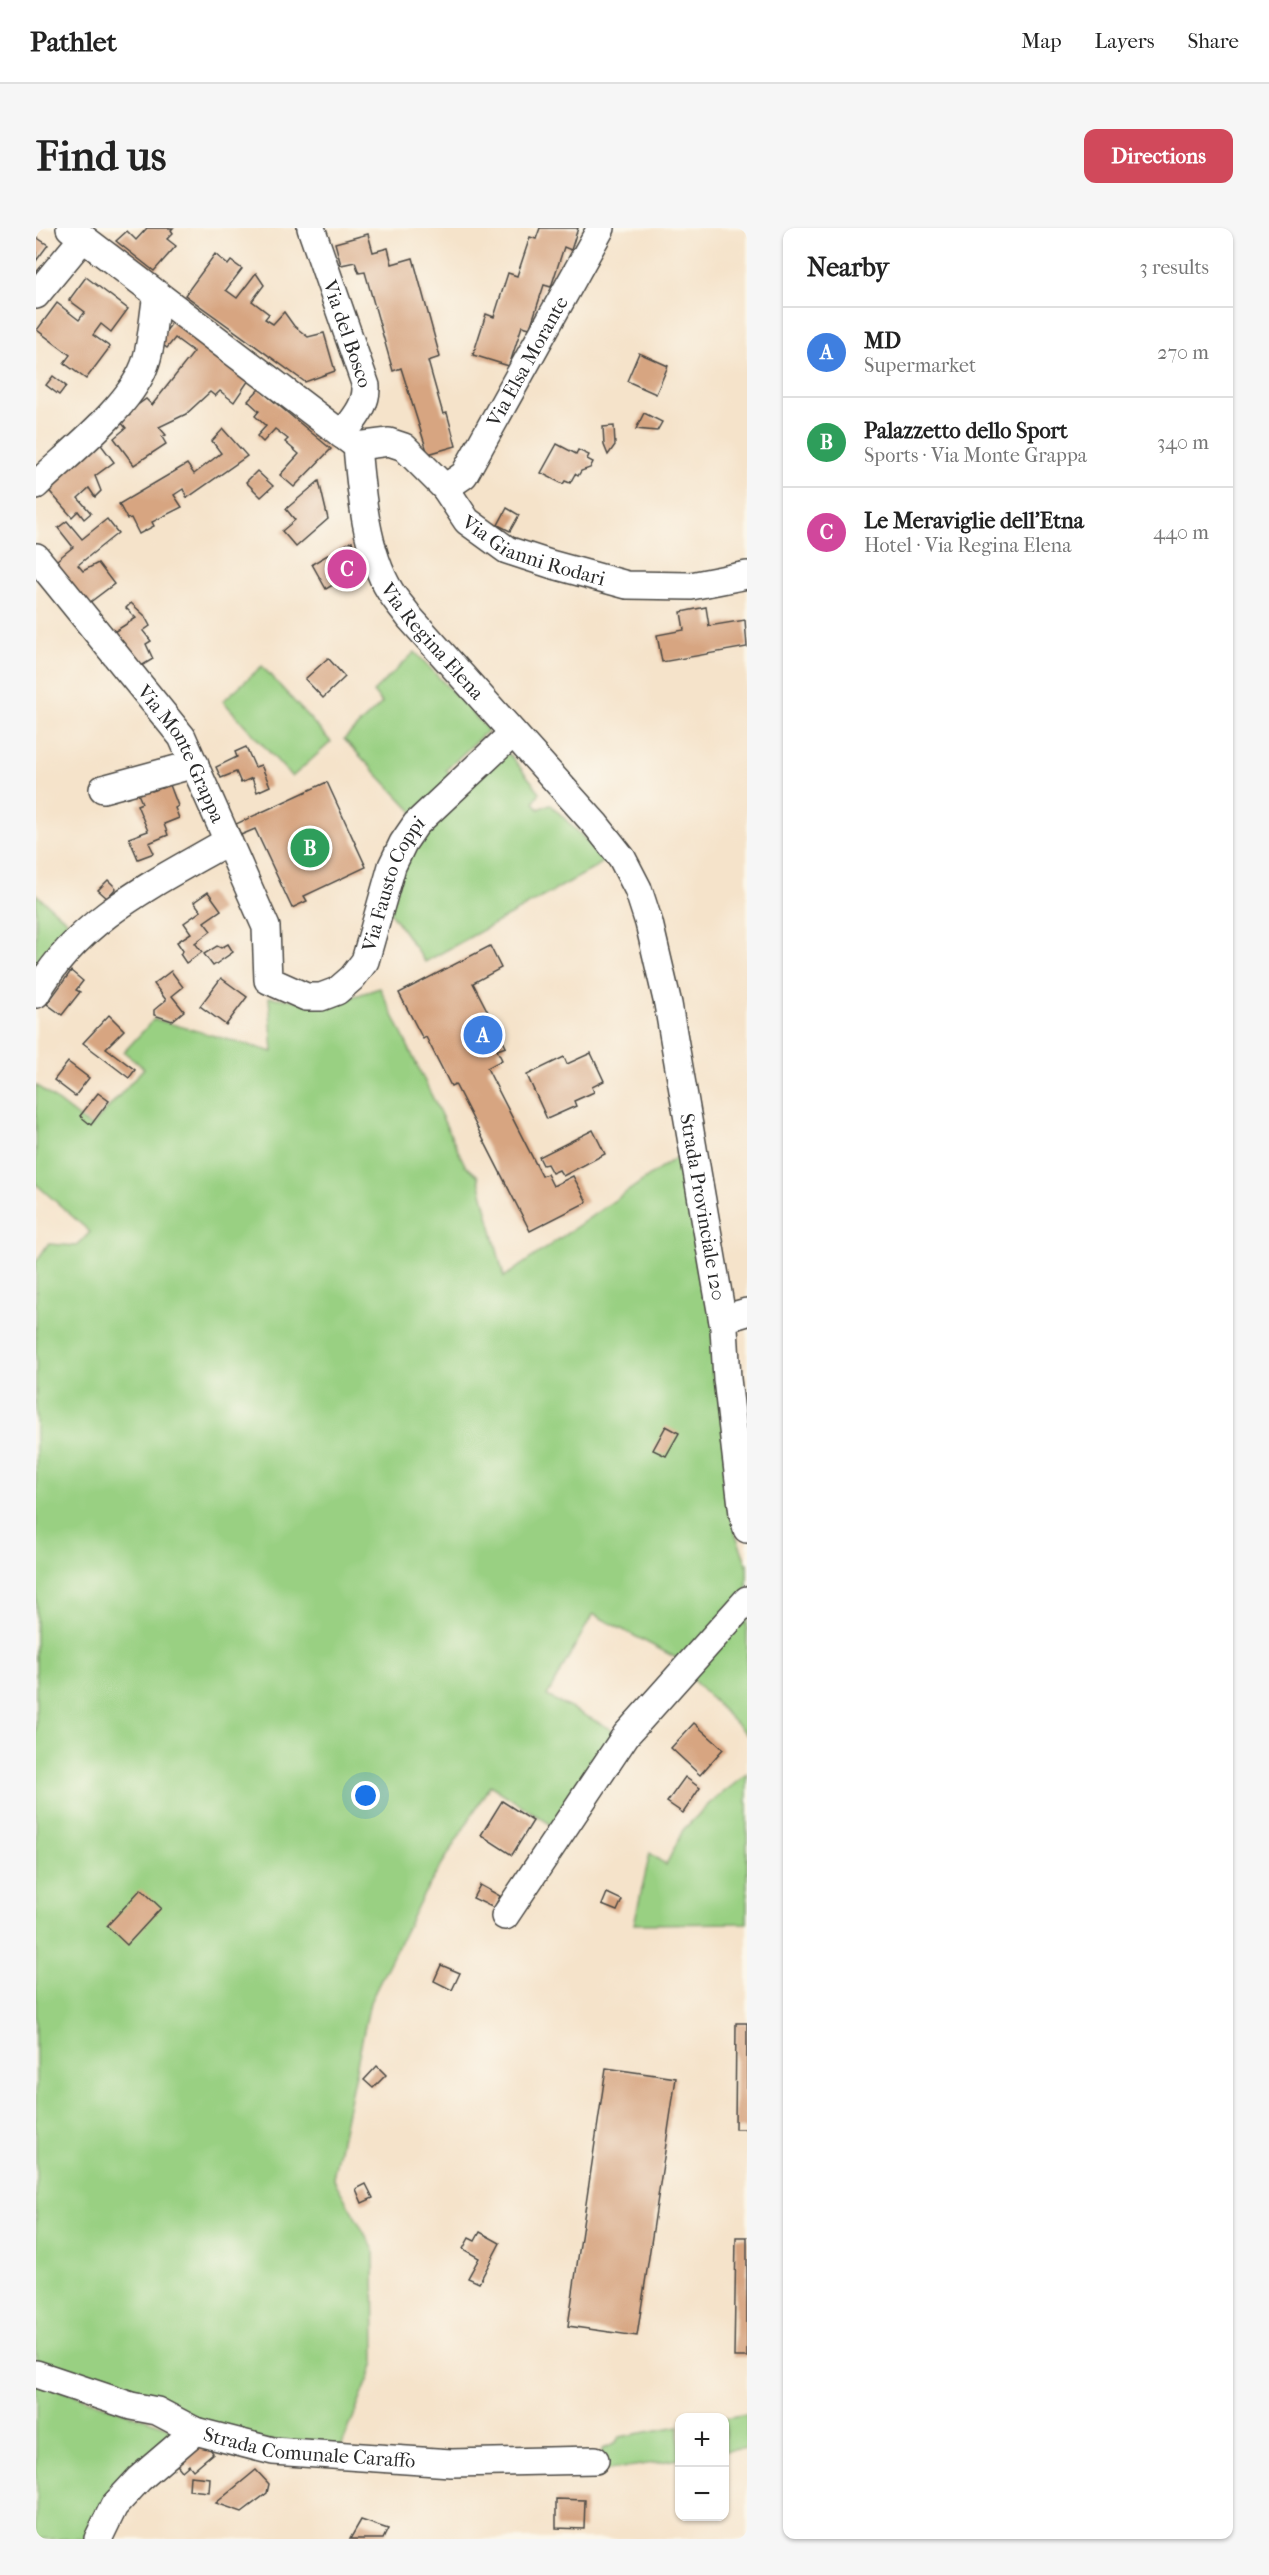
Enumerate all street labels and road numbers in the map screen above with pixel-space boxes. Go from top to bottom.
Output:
street label: Via del Bosco [318,276,377,391]
street label: Via Elsa Morante [481,292,572,431]
street label: Via Gianni Rodari [457,509,608,590]
street label: Via Regina Elena [376,578,490,705]
street label: Via Monte Grappa [132,679,230,827]
street label: Via Fausto Coppi [357,811,429,955]
street label: Strada Provinciale 120 [676,1112,731,1302]
street label: Strada Comunale Caraffo [201,2422,416,2472]

